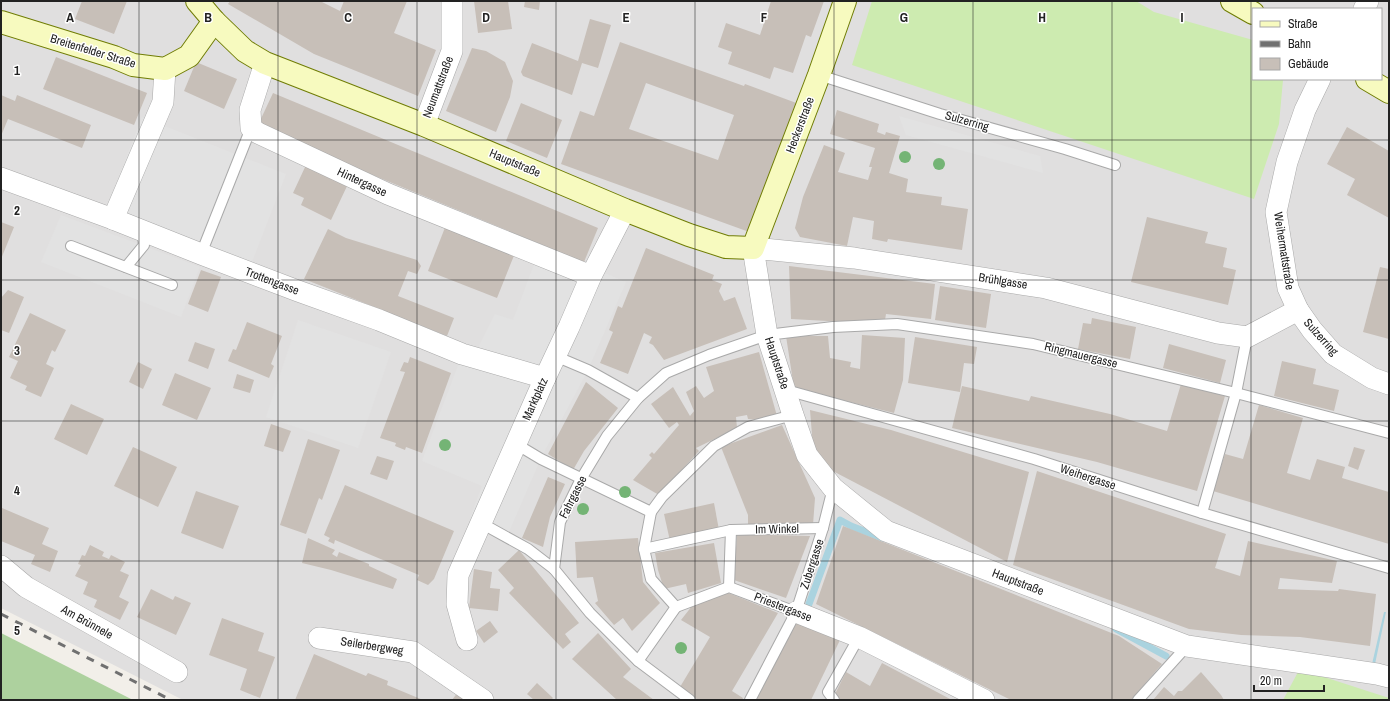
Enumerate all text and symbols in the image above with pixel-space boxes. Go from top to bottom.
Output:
legend [1252,8,1382,80]
text: A [66,9,74,26]
text: B [204,9,212,26]
text: C [344,9,352,26]
text: D [482,9,490,26]
text: E [622,9,630,26]
text: F [761,9,768,26]
text: G [900,9,908,26]
text: H [1038,9,1046,26]
text: I [1181,9,1184,26]
text: Straße [1288,16,1318,32]
street label: Breitenfelder Straße [48,30,138,72]
text: Bahn [1288,36,1311,52]
street label: Neumattstraße [419,54,457,120]
text: Gebäude [1288,56,1329,72]
text: 1 [14,62,20,79]
street label: Heckerstraße [782,95,818,155]
street label: Sulzerring [943,107,991,135]
street label: Hauptstraße [487,145,543,181]
street label: Hintergasse [335,164,389,200]
text: 2 [14,202,20,219]
street label: Weihermattstraße [1270,211,1298,291]
street label: Trottengasse [242,263,302,299]
street label: Brühlgasse [977,269,1029,293]
street label: Sulzerring [1300,315,1342,359]
street label: Hauptstraße [761,335,793,391]
street label: Ringmauergasse [1043,338,1119,372]
text: 3 [14,342,20,359]
street label: Marktplatz [518,375,552,423]
street label: Weihergasse [1058,460,1118,494]
street label: Fahrgasse [555,473,591,521]
text: 4 [14,482,20,499]
street label: Im Winkel [755,521,799,537]
street label: Zubergasse [796,537,828,591]
street label: Hauptstraße [990,565,1046,599]
street label: Priestergasse [752,589,814,625]
street label: Am Brünnele [57,601,116,643]
text: 5 [14,622,20,639]
street label: Seilerbergweg [339,633,405,659]
scale bar [1254,667,1324,693]
text: 20 m [1260,673,1282,689]

